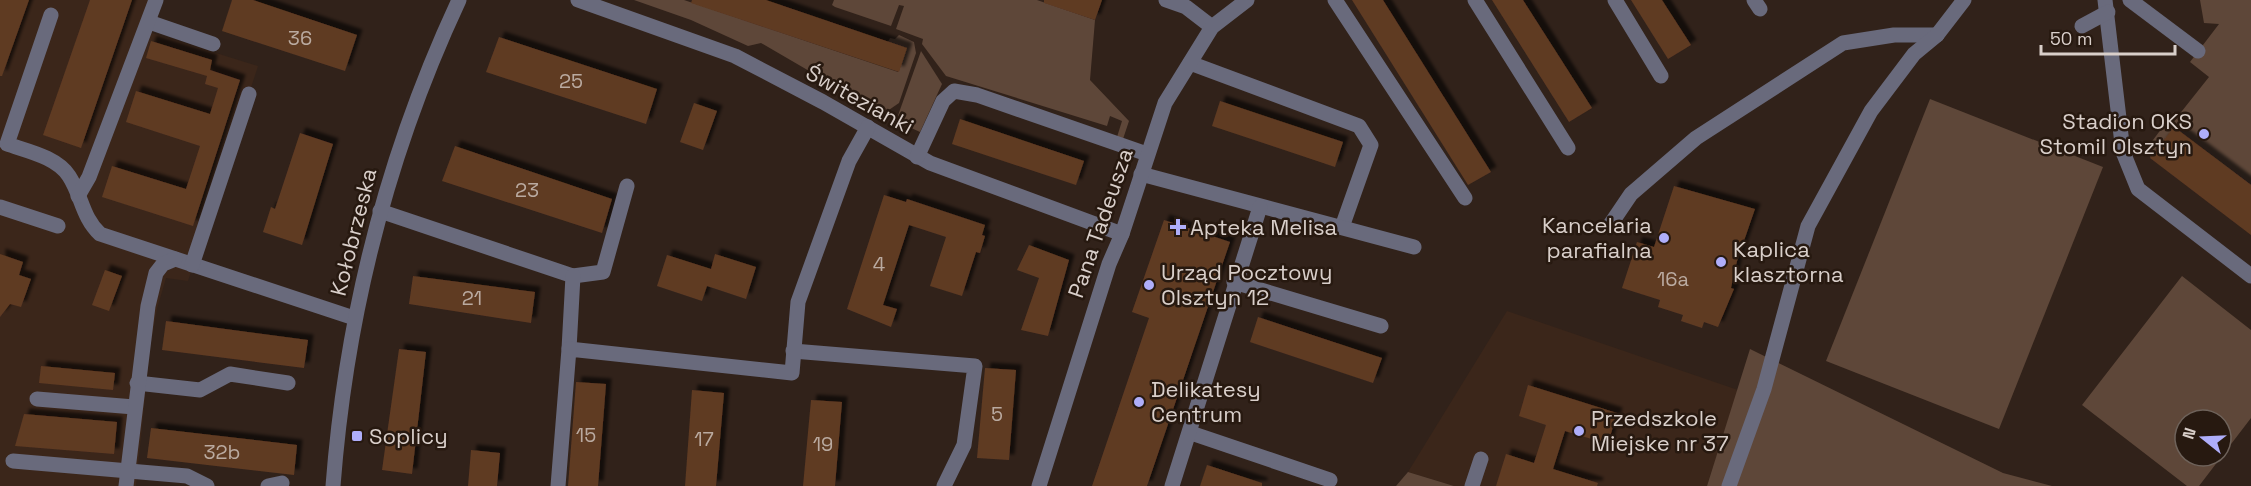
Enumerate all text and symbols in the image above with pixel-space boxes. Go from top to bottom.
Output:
scale bar [2041,18,2174,56]
house number: 36 [288,25,312,51]
text: 50 m [2050,27,2092,50]
street label: Świtezianki [801,58,919,140]
house number: 25 [559,68,583,94]
place label: Stadion OKS Stomil Olsztyn [2040,107,2192,160]
marker: Stadion OKS Stomil Olsztyn [2197,127,2211,141]
street label: Pana Tadeusza [1061,144,1139,302]
street label: Kołobrzeska [324,165,382,299]
house number: 23 [515,177,539,203]
place label: Kancelaria parafialna [1542,211,1652,264]
place label: Apteka Melisa [1190,213,1338,241]
marker: Apteka Melisa [1171,220,1185,234]
marker: Kancelaria parafialna [1657,231,1671,245]
place label: Kaplica klasztorna [1733,235,1844,288]
house number: 4 [873,251,885,277]
marker: Kaplica klasztorna [1714,255,1728,269]
place label: Urząd Pocztowy Olsztyn 12 [1161,258,1332,311]
house number: 16a [1657,266,1689,292]
marker: Urząd Pocztowy Olsztyn 12 [1142,278,1156,292]
house number: 21 [462,285,482,311]
place label: Delikatesy Centrum [1151,375,1261,428]
marker: Delikatesy Centrum [1132,395,1146,409]
house number: 5 [991,401,1003,427]
place label: Przedszkole Miejske nr 37 [1591,404,1729,457]
north arrow [2173,408,2233,468]
place label: Soplicy [369,422,448,450]
house number: 15 [576,422,596,448]
marker: Przedszkole Miejske nr 37 [1572,424,1586,438]
text: N [2178,425,2201,442]
house number: 17 [694,426,714,452]
marker: Soplicy [350,429,364,443]
house number: 19 [813,431,833,457]
house number: 32b [203,439,241,465]

